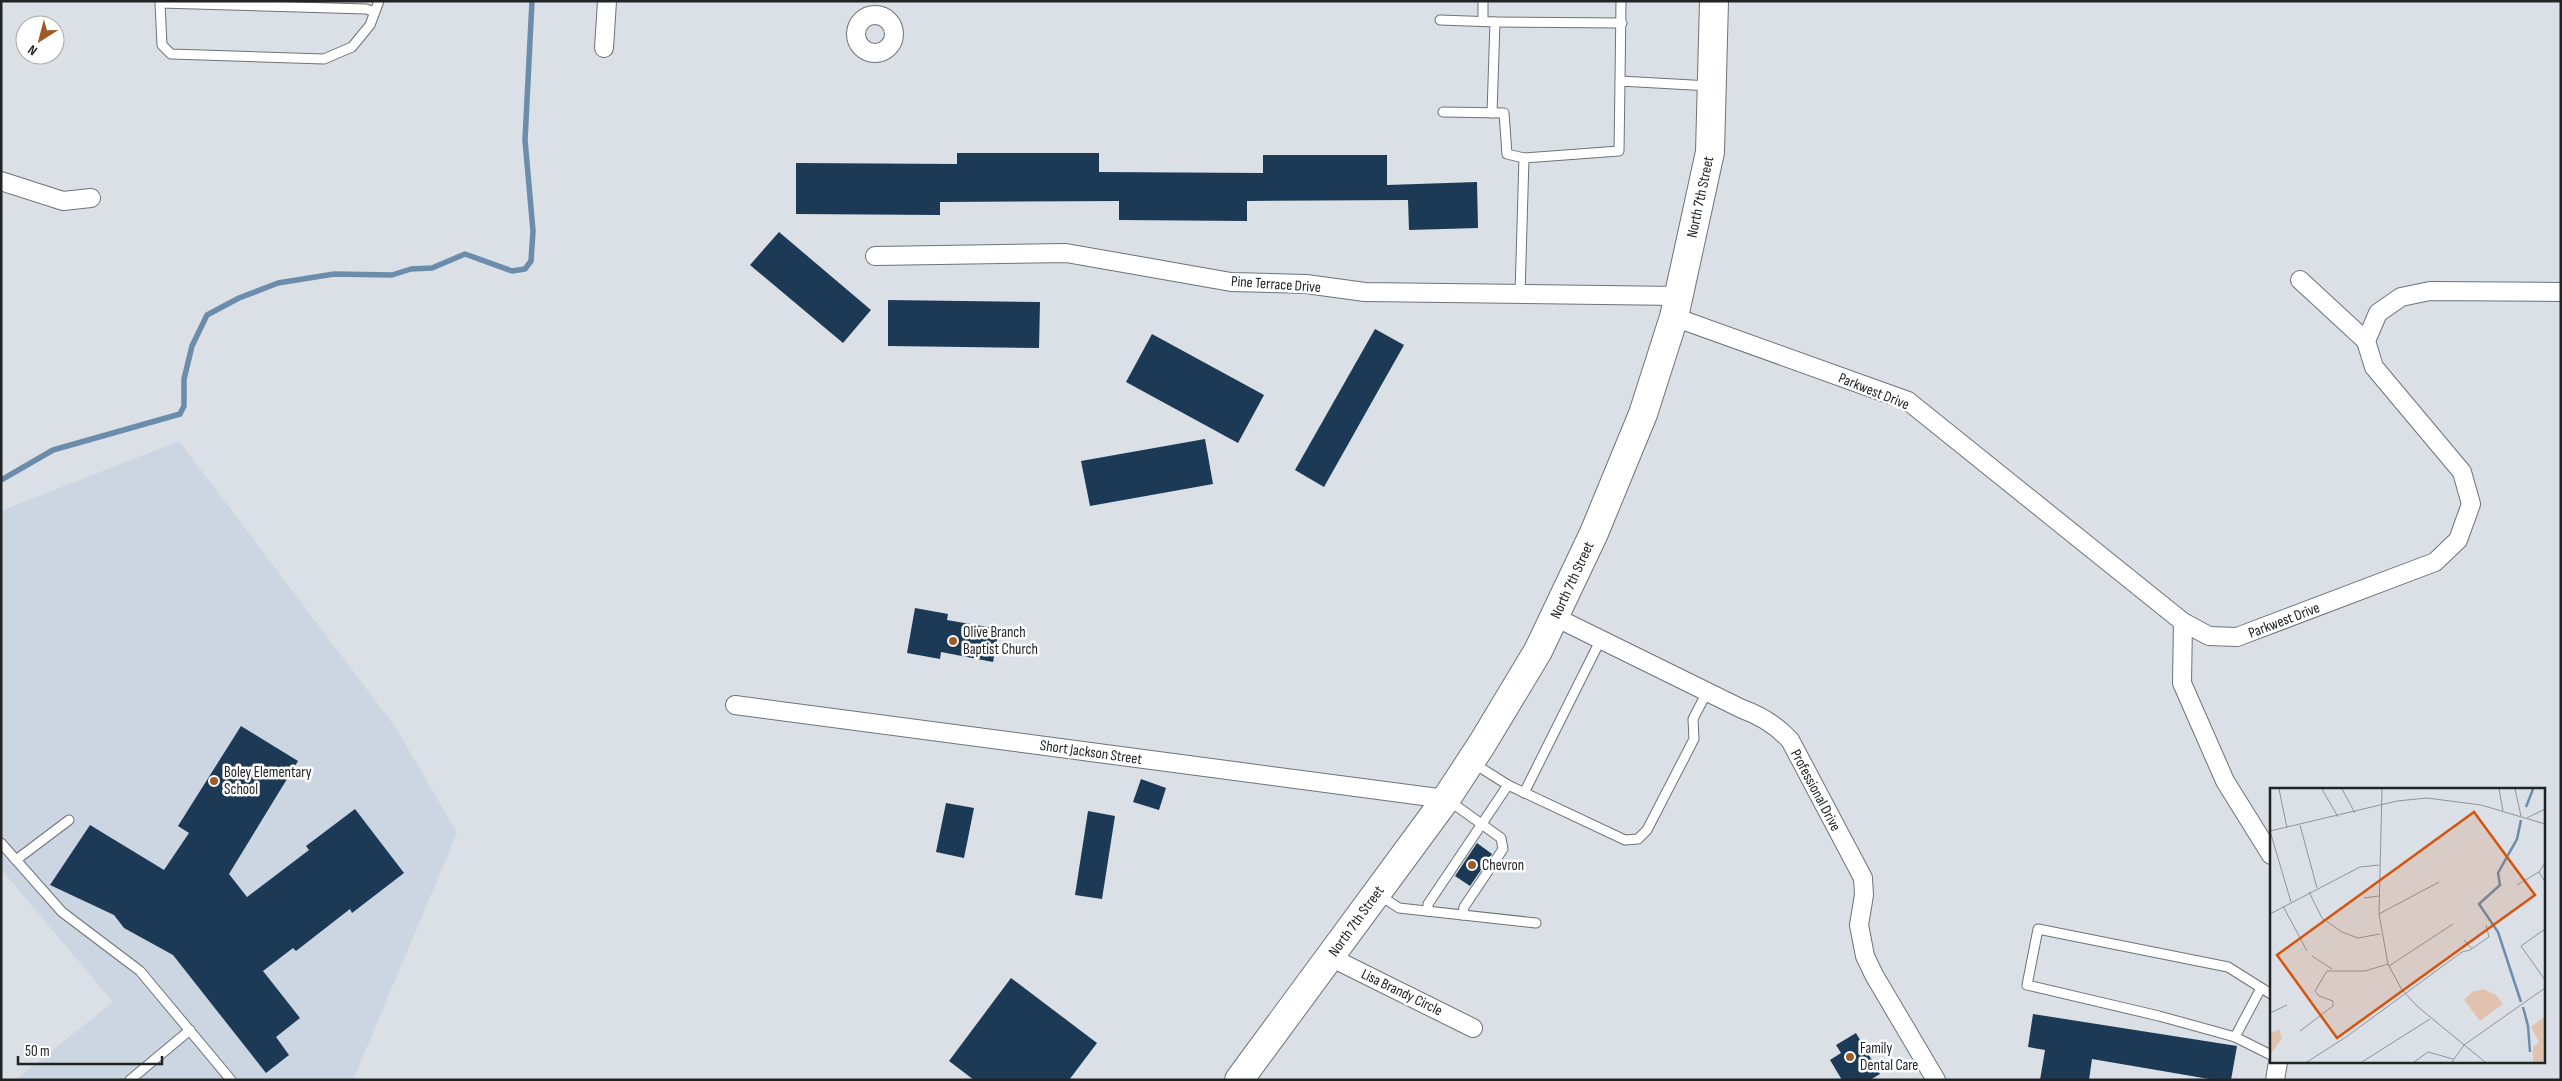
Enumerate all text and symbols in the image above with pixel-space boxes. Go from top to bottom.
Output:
north arrow [15,15,65,65]
text: N [25,41,41,59]
street label: North 7th Street [1683,154,1718,240]
street label: Pine Terrace Drive [1231,272,1321,297]
street label: Parkwest Drive [1836,369,1912,414]
street label: North 7th Street [1546,538,1599,622]
street label: Parkwest Drive [2246,598,2323,643]
place label: Olive Branch Baptist Church [963,623,1038,659]
marker: Olive Branch Baptist Church [947,635,959,647]
street label: Short Jackson Street [1039,736,1144,769]
street label: Professional Drive [1786,746,1845,834]
place label: Boley Elementary School [224,763,312,799]
marker: Boley Elementary School [208,775,220,787]
inset map [2270,788,2544,1064]
place label: Chevron [1482,856,1524,875]
marker: Chevron [1466,859,1478,871]
street label: North 7th Street [1324,882,1389,960]
street label: Lisa Brandy Circle [1358,965,1446,1020]
scale bar [18,1034,161,1066]
place label: Family Dental Care [1860,1039,1918,1075]
text: 50 m [25,1042,50,1061]
marker: Family Dental Care [1844,1051,1856,1063]

